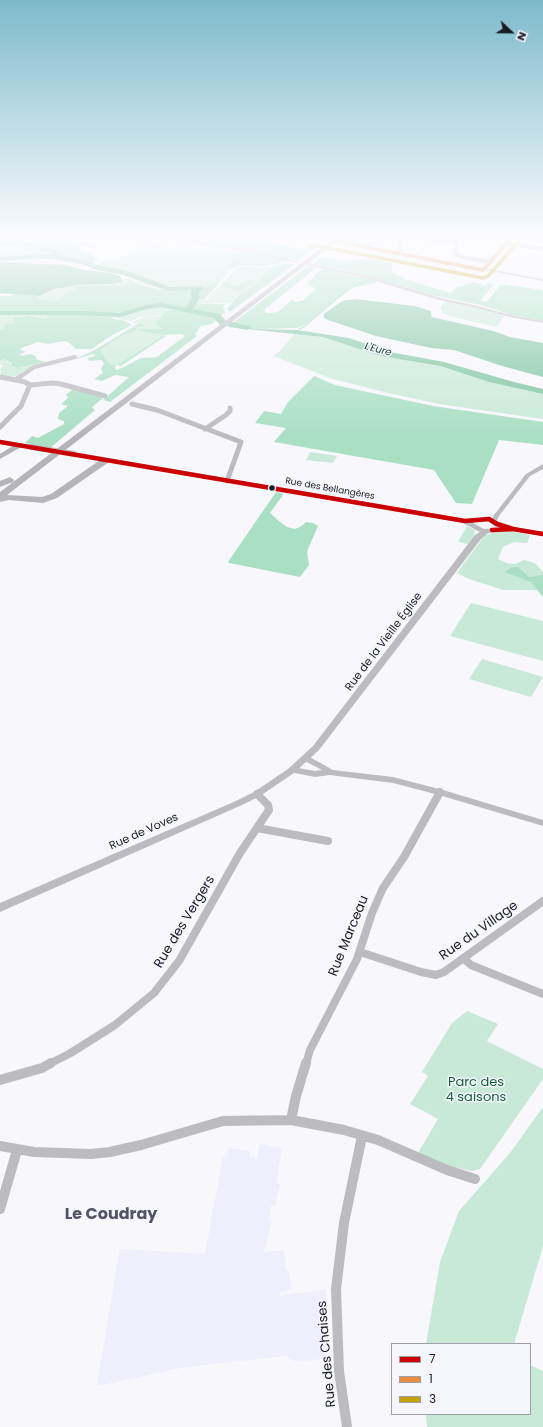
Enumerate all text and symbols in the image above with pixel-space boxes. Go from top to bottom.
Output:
north arrow [491,12,531,52]
text: N [513,30,531,43]
water label: L'Eure [363,341,393,359]
street label: Rue des Bellangères [284,476,376,502]
unlabelled marker [267,483,277,493]
street label: Rue de la Vieille Église [343,590,425,694]
street label: Rue de Voves [108,811,180,853]
street label: Rue des Vergers [151,873,219,971]
street label: Rue Marceau [326,893,372,979]
street label: Rue du Village [437,898,521,964]
park label: Parc des 4 saisons [446,1075,506,1106]
district label: Le Coudray [65,1205,157,1225]
street label: Rue des Chaises [315,1300,339,1408]
legend [391,1343,531,1415]
text: 7 [429,1350,436,1367]
text: 1 [429,1370,433,1387]
text: 3 [429,1390,436,1407]

